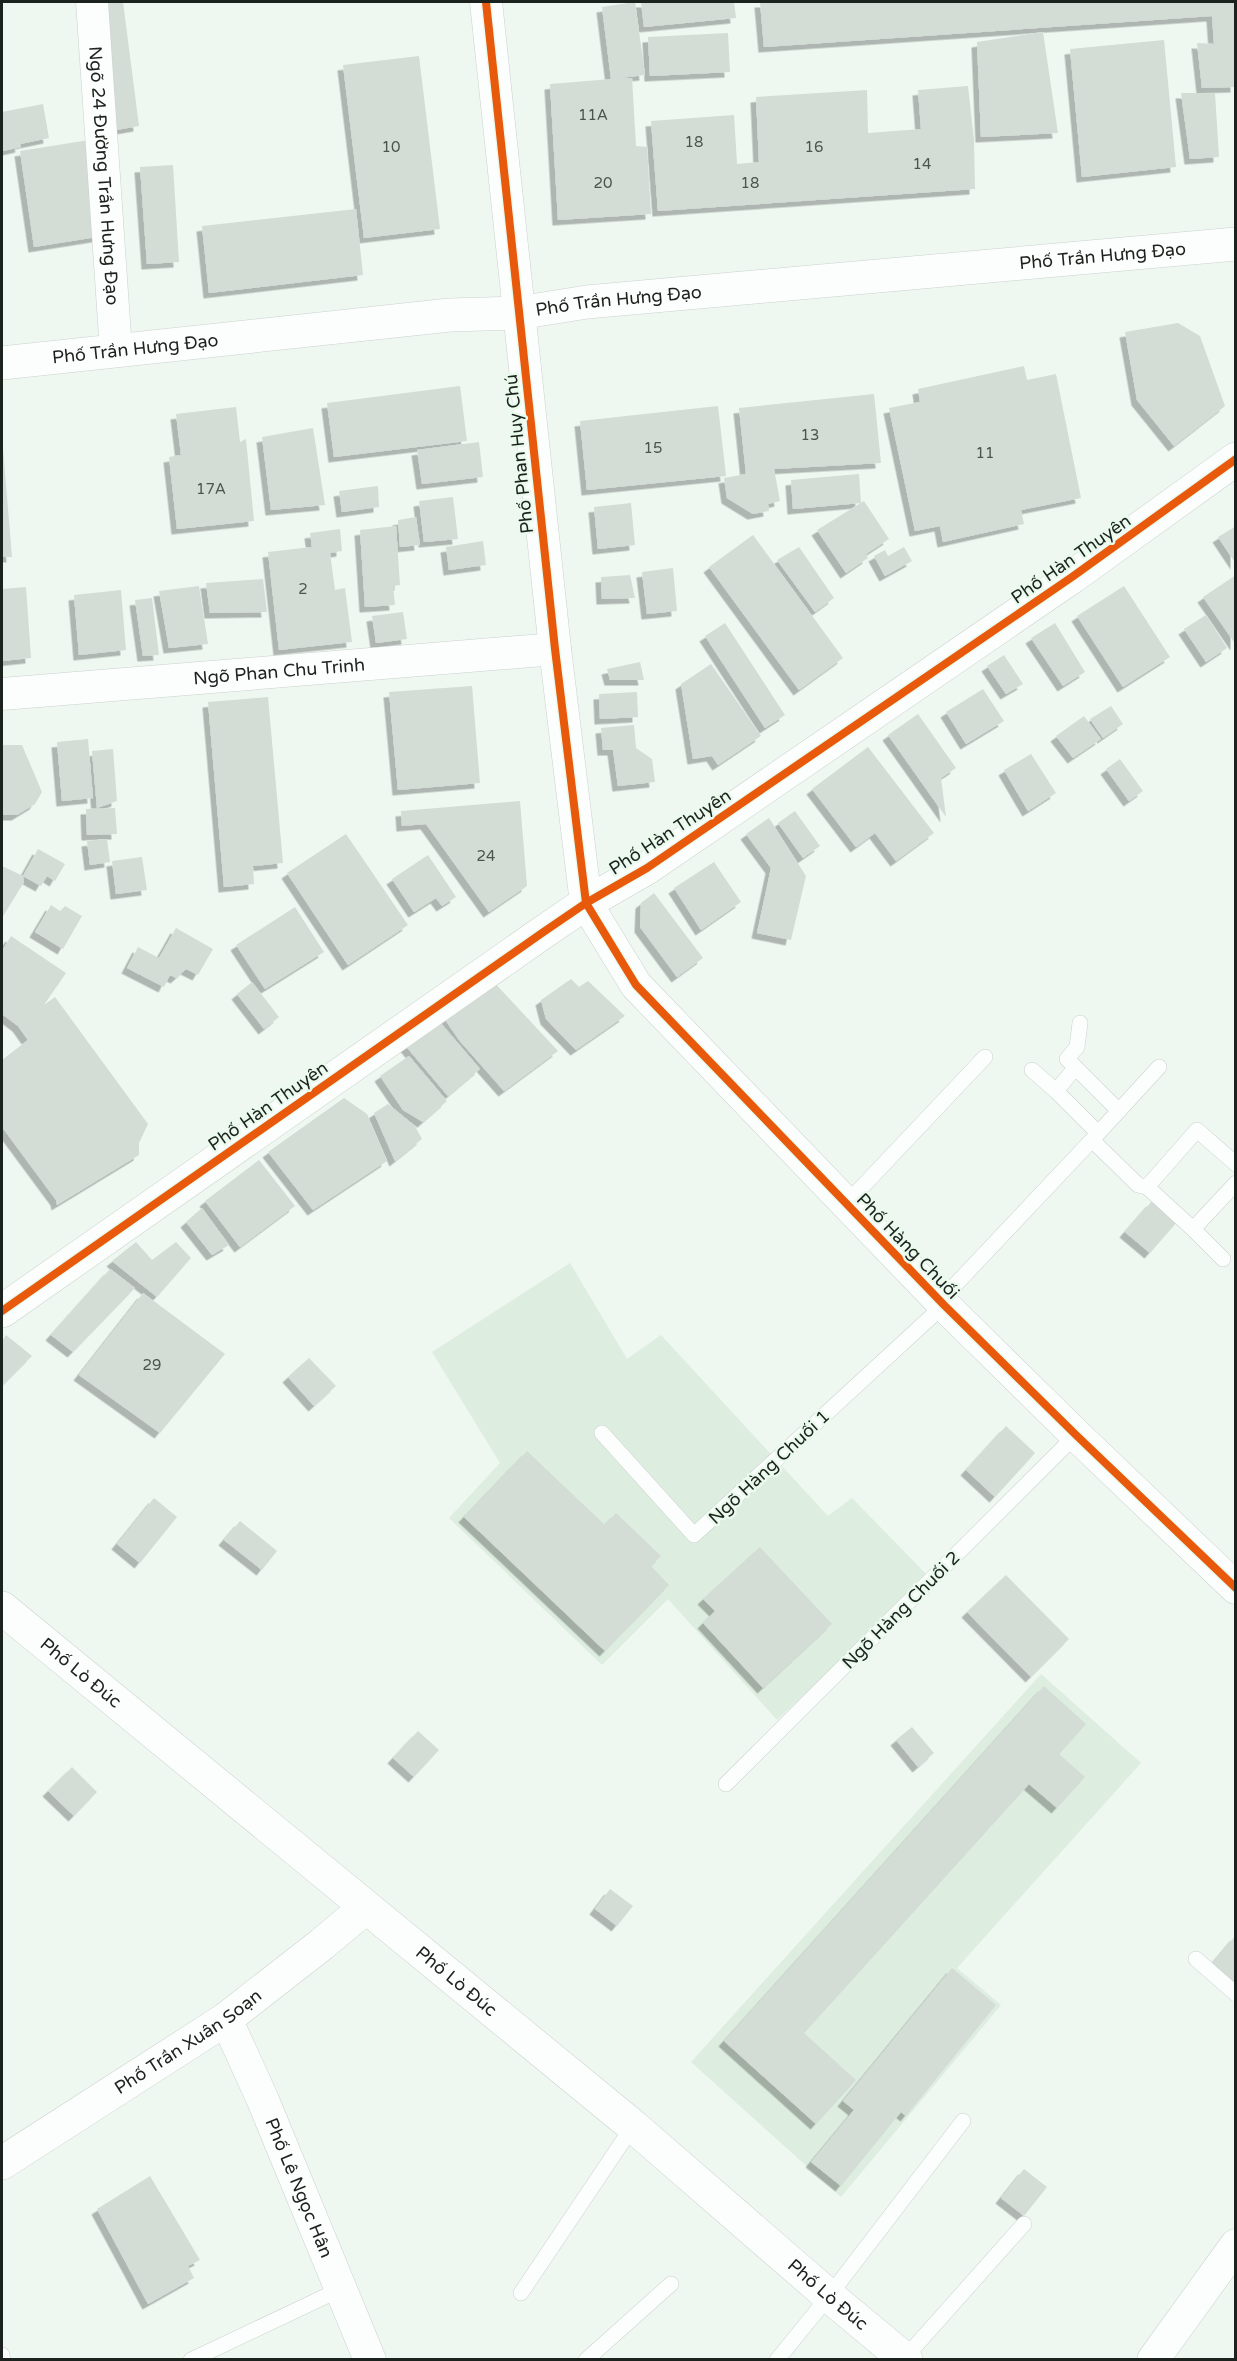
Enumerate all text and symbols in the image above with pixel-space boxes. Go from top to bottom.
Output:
street label: Ngõ 24 Đường Trần Hưng Đạo [84,45,124,306]
house number: 11A [578,106,608,124]
house number: 18 [685,133,703,151]
house number: 10 [382,138,400,156]
house number: 16 [805,138,823,156]
house number: 14 [913,155,931,173]
house number: 20 [594,174,612,192]
house number: 18 [741,174,759,192]
street label: Phố Trần Hưng Đạo [1018,238,1187,274]
street label: Phố Trần Hưng Đạo [534,281,703,321]
street label: Phố Trần Hưng Đạo [51,329,220,369]
street label: Phố Phan Huy Chú [500,373,538,535]
house number: 13 [801,426,819,444]
house number: 15 [644,439,662,457]
house number: 11 [976,444,994,462]
house number: 17A [196,480,226,498]
street label: Phố Hàn Thuyên [1007,509,1135,609]
house number: 2 [298,580,308,598]
street label: Ngõ Phan Chu Trinh [192,654,366,689]
street label: Phố Hàn Thuyên [605,784,735,880]
house number: 24 [477,847,495,865]
street label: Phố Hàn Thuyên [204,1056,332,1156]
street label: Phố Hàng Chuối [852,1188,964,1304]
house number: 29 [143,1356,161,1374]
street label: Ngõ Hàng Chuối 1 [704,1405,834,1529]
street label: Ngõ Hàng Chuối 2 [837,1546,965,1674]
street label: Phố Lò Đúc [36,1633,126,1713]
street label: Phố Lò Đúc [411,1941,502,2021]
street label: Phố Trần Xuân Soạn [110,1984,266,2099]
street label: Phố Lê Ngọc Hân [260,2115,338,2261]
street label: Phố Lò Đúc [783,2254,873,2335]

